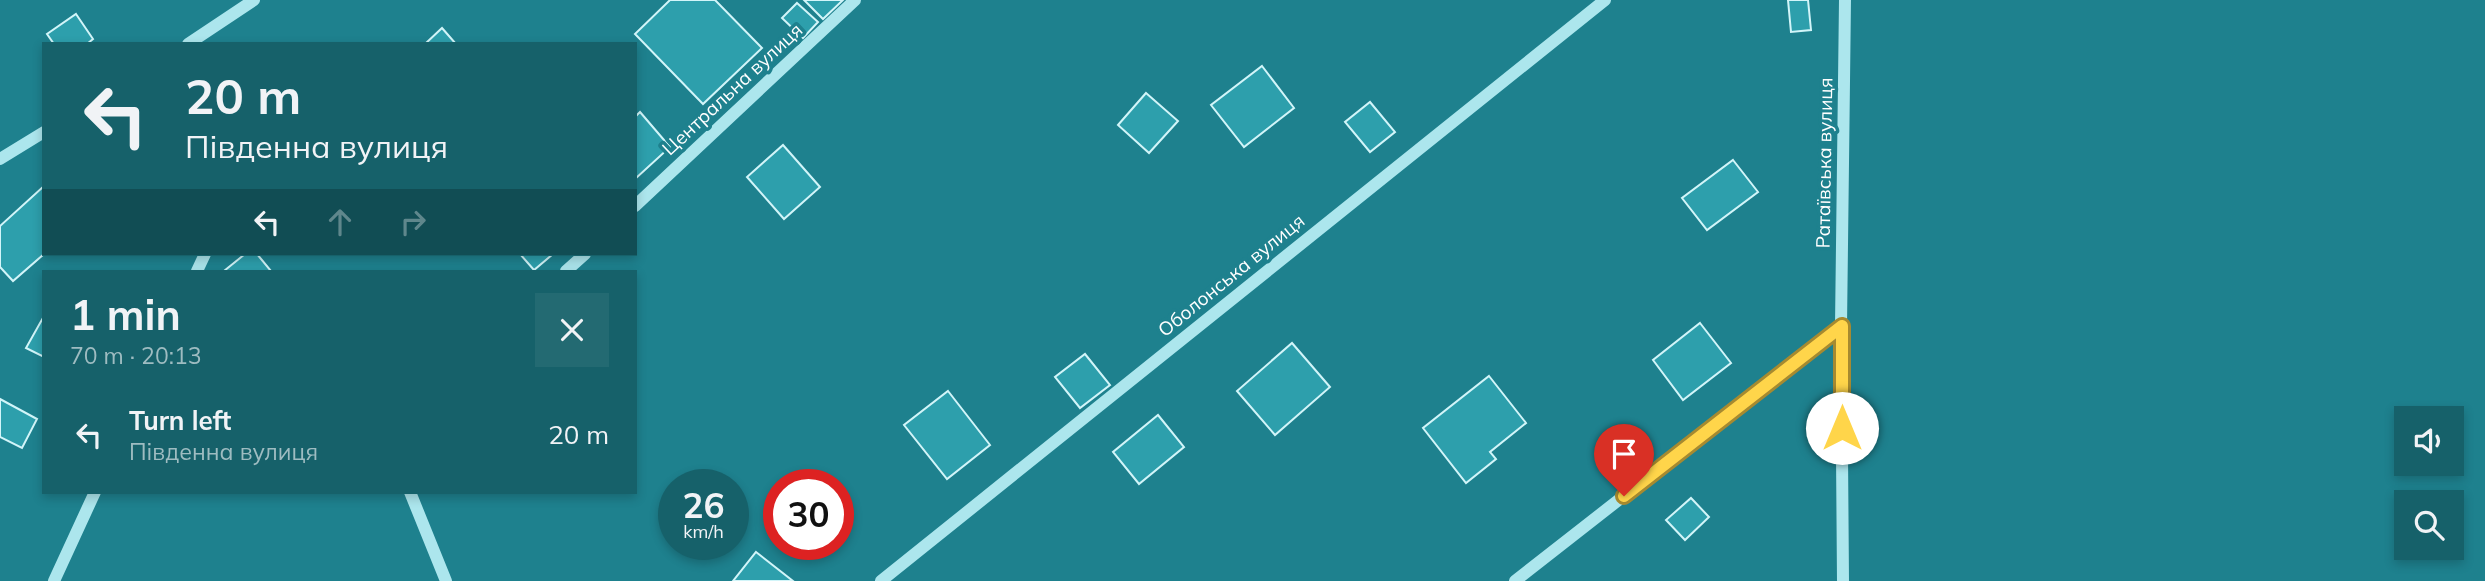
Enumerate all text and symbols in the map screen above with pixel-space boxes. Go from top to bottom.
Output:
street label: Центральна вулиця [657,18,807,160]
text: 20 m [185,65,301,126]
icon: left [70,70,161,161]
street label: Ратаївська вулиця [1811,77,1837,249]
text: Південна вулиця [185,126,448,166]
icon: left [248,203,286,241]
icon: ahead [321,203,359,241]
icon: right [394,203,432,241]
street label: Оболонська вулиця [1153,208,1309,342]
text: 1 min [70,288,181,341]
button: close [535,293,609,367]
text: 70 m · 20:13 [70,341,202,370]
position arrow [1805,391,1879,465]
text: Turn left [129,404,231,437]
map controls [2394,406,2464,560]
button: sound [2394,406,2464,476]
icon: left [70,416,108,454]
text: 20 m [548,418,609,451]
pin [1594,424,1654,496]
icon: arrive [1605,435,1643,473]
text: Південна вулиця [129,437,318,466]
speed limit sign: 30 [763,469,854,560]
text: 26 [682,483,725,527]
button: search [2394,490,2464,560]
text: km/h [683,520,724,543]

